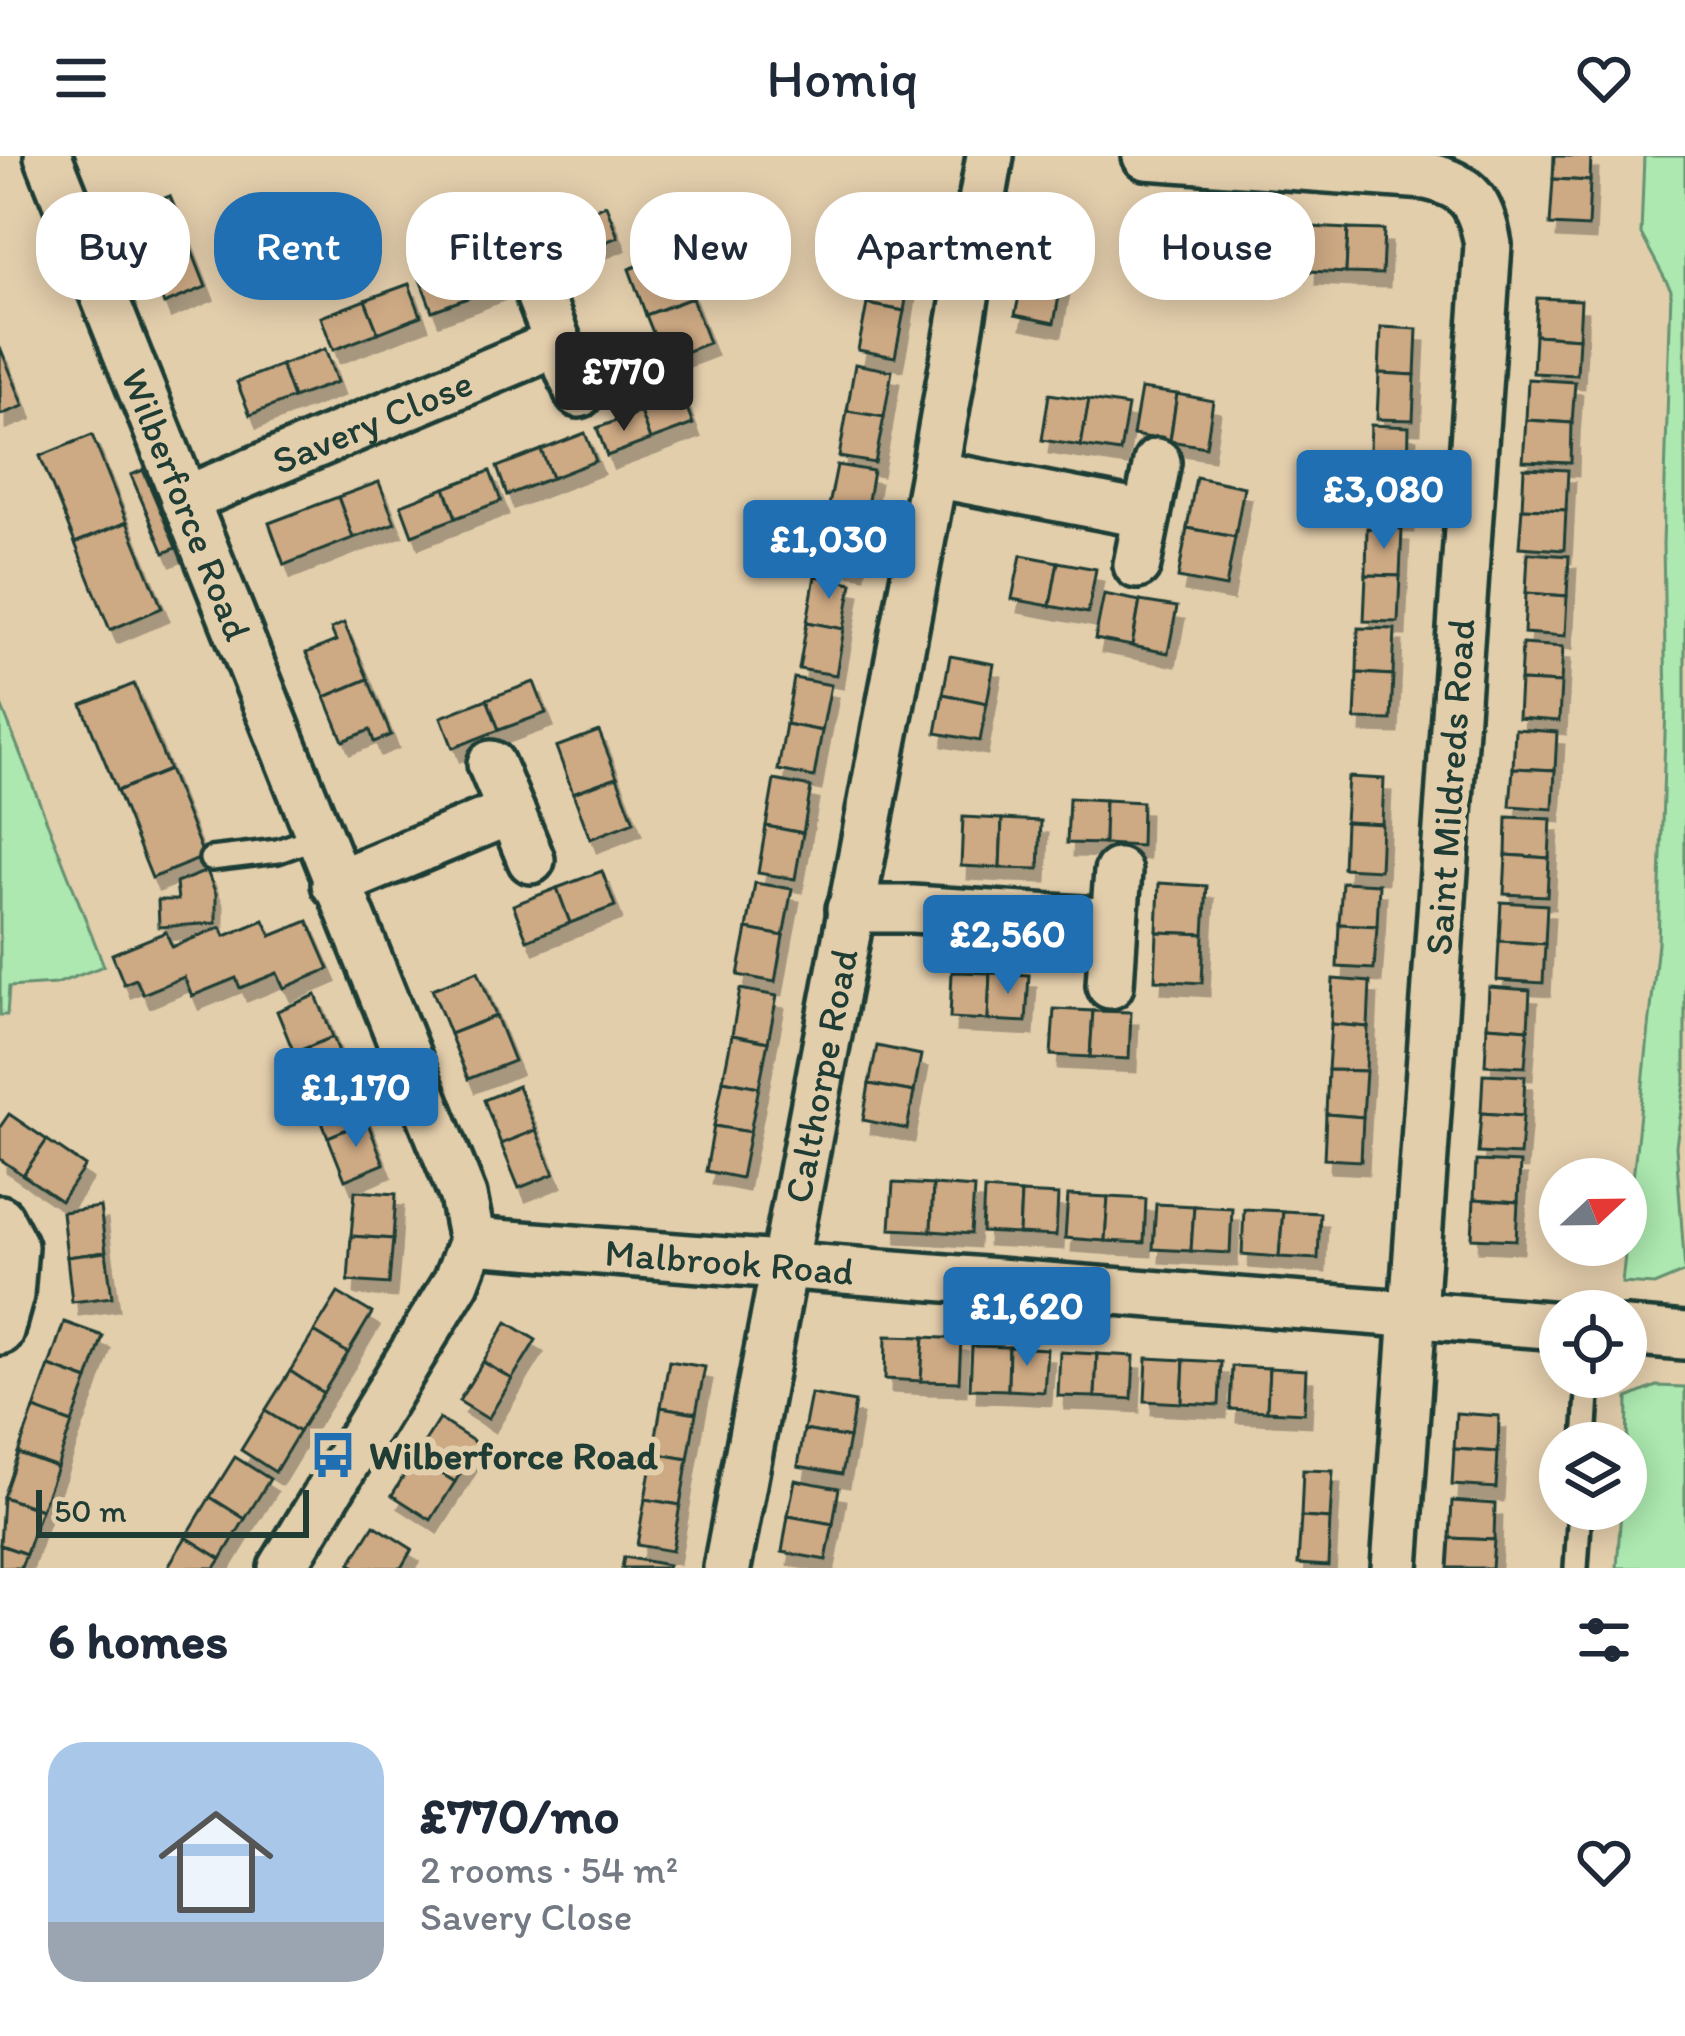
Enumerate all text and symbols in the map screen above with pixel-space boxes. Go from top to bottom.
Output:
icon: menu [48,45,114,111]
icon: heart [1571,45,1637,111]
text: Homiq [767,46,918,111]
chip: Buy [36,192,190,300]
chip: Rent [214,192,382,300]
chip: Filters [406,192,606,300]
chip: New [630,192,791,300]
chip: Apartment [815,192,1095,300]
chip: House [1119,192,1315,300]
pin: £770 [553,332,695,434]
text: £770 [582,347,666,394]
street label: Savery Close [265,359,479,484]
street label: Wilberforce Road [111,362,262,648]
pin: £3,080 [1286,450,1482,552]
text: £3,080 [1324,465,1444,512]
pin: £1,030 [731,500,927,602]
text: £1,030 [770,515,888,562]
street label: Saint Mildreds Road [1414,617,1485,957]
pin: £2,560 [910,895,1106,997]
text: £2,560 [950,910,1066,957]
street label: Calthorpe Road [774,945,868,1207]
pin: £1,170 [258,1048,454,1150]
text: £1,170 [301,1063,411,1110]
north arrow [1539,1158,1647,1266]
map controls [1539,1158,1647,1530]
street label: Malbrook Road [603,1228,856,1295]
pin: £1,620 [929,1267,1125,1369]
text: £1,620 [970,1282,1084,1329]
button: locate [1539,1290,1647,1398]
button: layers [1539,1422,1647,1530]
bus stop icon: Wilberforce Road [308,1430,358,1480]
place label: Wilberforce Road [369,1432,658,1479]
scale bar [36,1484,309,1537]
text: 50 m [54,1491,127,1530]
icon: filters [1571,1607,1637,1673]
text: 6 homes [48,1610,228,1671]
text: £770/mo [420,1785,620,1846]
icon: home [144,1790,288,1934]
icon: heart [1571,1829,1637,1895]
text: 2 rooms · 54 m² [420,1846,678,1893]
text: Savery Close [420,1893,632,1940]

